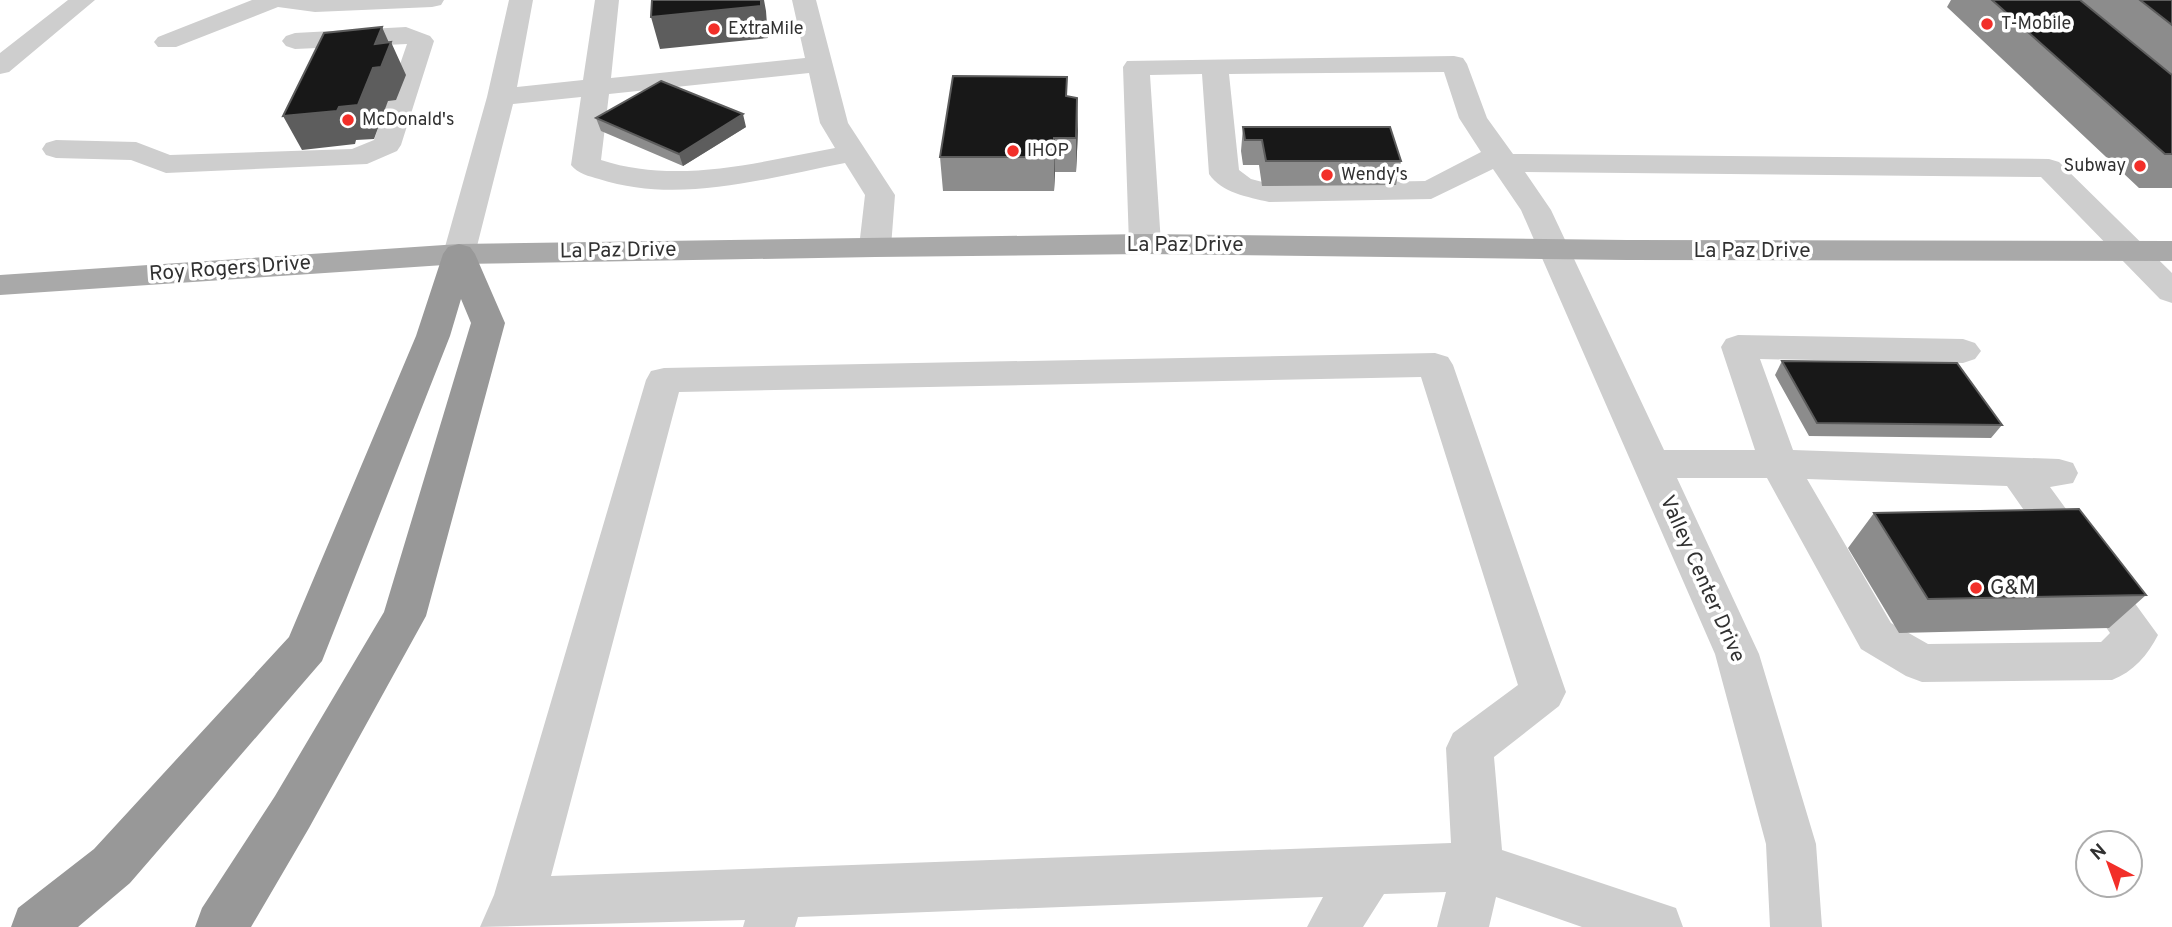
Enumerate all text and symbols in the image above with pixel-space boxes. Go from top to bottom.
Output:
place label: T-Mobile [2001,13,2071,36]
marker: T-Mobile [1979,16,1995,32]
place label: ExtraMile [728,18,804,41]
marker: ExtraMile [706,21,722,37]
place label: McDonald's [362,109,454,132]
marker: McDonald's [340,112,356,128]
place label: IHOP [1027,140,1069,163]
marker: IHOP [1005,143,1021,159]
place label: Subway [2064,155,2126,178]
marker: Subway [2132,158,2148,174]
place label: Wendy's [1341,164,1408,187]
marker: Wendy's [1319,167,1335,183]
street label: La Paz Drive [1127,232,1243,259]
street label: La Paz Drive [559,236,677,266]
street label: La Paz Drive [1694,238,1810,265]
street label: Roy Rogers Drive [148,250,312,288]
street label: Valley Center Drive [1653,491,1751,667]
place label: G&M [1990,575,2036,602]
marker: G&M [1968,580,1984,596]
north arrow [2074,829,2144,899]
text: N [2086,839,2112,866]

